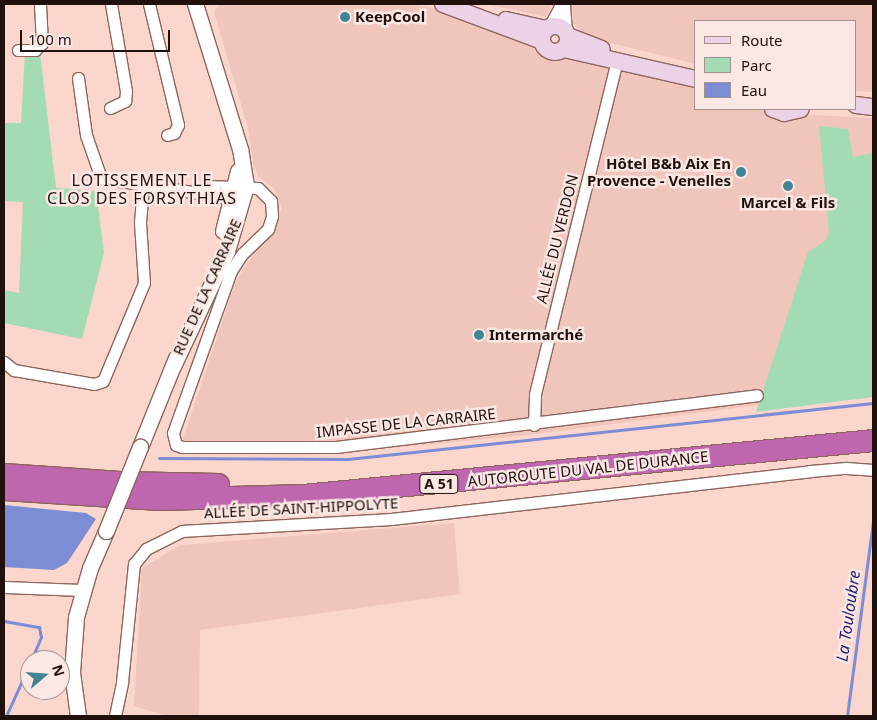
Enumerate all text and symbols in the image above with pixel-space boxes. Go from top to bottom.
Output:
place label: KeepCool [355,8,425,26]
marker: KeepCool [339,11,351,23]
scale bar [22,20,172,52]
legend [694,20,857,110]
text: 100 m [28,29,72,49]
text: Route [741,30,783,50]
text: Parc [741,55,772,75]
text: Eau [741,80,767,100]
place label: Hôtel B&b Aix En Provence - Venelles [587,154,731,189]
marker: Hôtel B&b Aix En Provence - Venelles [735,166,747,178]
district label: LOTISSEMENT LE CLOS DES FORSYTHIAS [45,170,239,208]
street label: ALLÉE DU VERDON [532,173,582,305]
marker: Marcel & Fils [782,180,794,192]
place label: Marcel & Fils [741,194,835,212]
street label: RUE DE LA CARRAIRE [169,216,245,358]
place label: Intermarché [489,326,583,344]
marker: Intermarché [473,329,485,341]
street label: IMPASSE DE LA CARRAIRE [316,405,496,441]
street label: AUTOROUTE DU VAL DE DURANCE [467,447,709,491]
road number: A 51 [419,472,459,496]
street label: ALLÉE DE SAINT-HIPPOLYTE [203,494,399,522]
water label: La Touloubre [832,569,864,663]
north arrow [20,650,70,700]
text: N [48,662,70,679]

